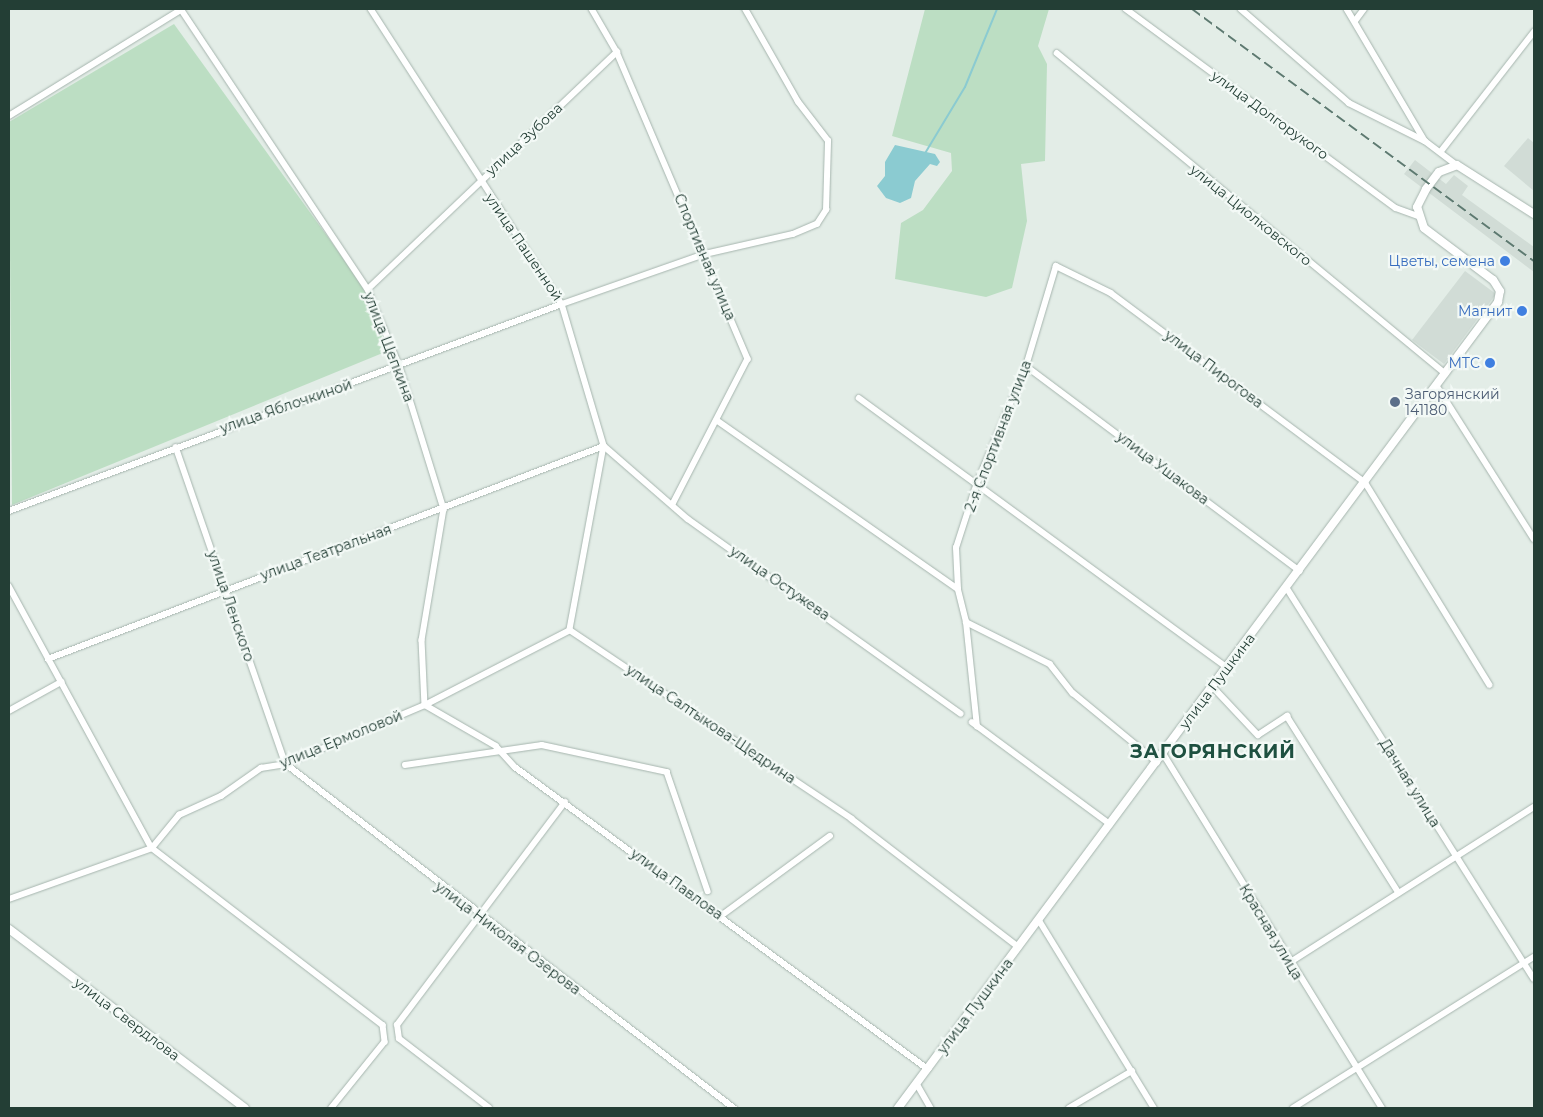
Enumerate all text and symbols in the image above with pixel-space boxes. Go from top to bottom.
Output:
street label: улица Долгорукого [1208,67,1332,163]
street label: улица Зубова [482,99,566,179]
street label: улица Циолковского [1187,161,1315,269]
street label: улица Пашенной [482,190,566,304]
street label: Спортивная улица [671,191,739,323]
place label: Цветы, семена [1389,253,1495,269]
marker: Цветы, семена [1499,255,1511,267]
street label: улица Щепкина [360,290,418,404]
place label: Магнит [1458,303,1512,319]
marker: Магнит [1516,305,1528,317]
street label: улица Пирогова [1161,326,1267,412]
place label: МТС [1448,355,1480,371]
marker: МТС [1484,357,1496,369]
street label: 2-я Спортивная улица [961,358,1035,514]
street label: улица Яблочкиной [218,375,354,437]
place label: Загорянский 141180 [1405,386,1500,418]
marker: Загорянский 141180 [1389,396,1401,408]
street label: улица Ушакова [1114,428,1212,508]
street label: улица Театральная [258,520,394,584]
street label: улица Остужева [727,542,833,624]
street label: улица Ленского [204,548,258,664]
street label: улица Пушкина [1176,630,1258,732]
street label: улица Салтыкова-Щедрина [623,661,799,787]
street label: улица Ермоловой [277,707,405,771]
street label: Дачная улица [1376,736,1444,830]
district label: ЗАГОРЯНСКИЙ [1129,741,1297,763]
street label: улица Павлова [628,845,726,923]
street label: улица Николая Озерова [432,878,584,998]
street label: Красная улица [1236,881,1306,983]
street label: улица Пушкина [934,955,1016,1057]
street label: улица Свердлова [71,974,183,1064]

